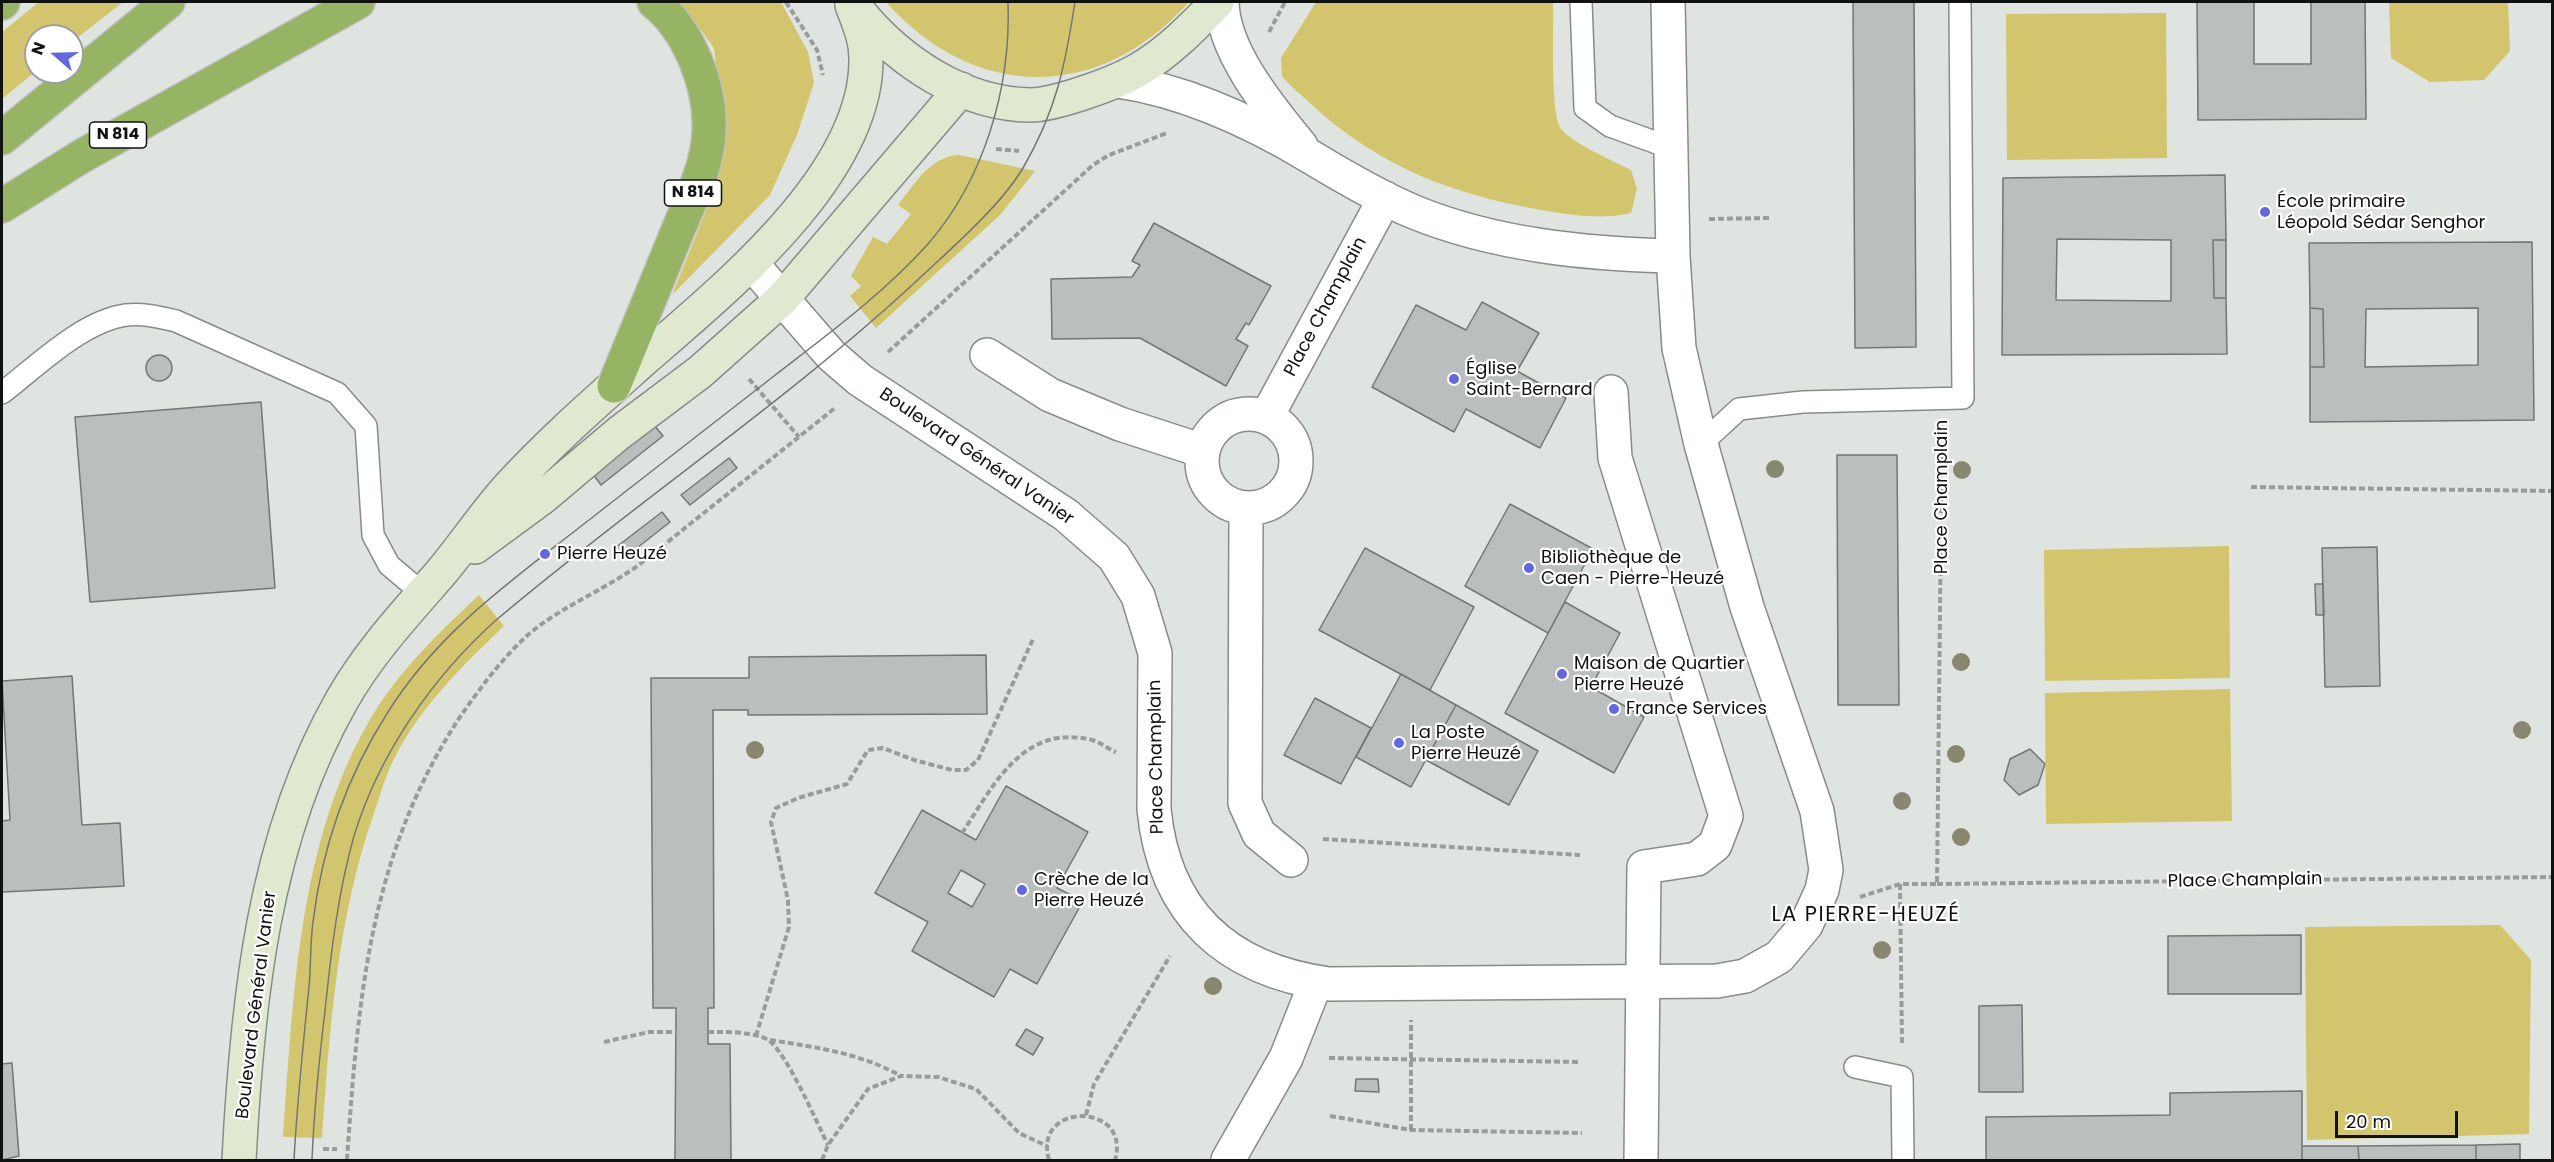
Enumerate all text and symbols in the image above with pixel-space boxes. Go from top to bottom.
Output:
north arrow [24,24,84,84]
text: N [26,39,51,58]
road number: N 814 [90,122,146,148]
road number: N 814 [664,180,722,206]
place label: École primaire Léopold Sédar Senghor [2277,191,2485,234]
marker: École primaire Léopold Sédar Senghor [2258,205,2272,219]
street label: Place Champlain [1280,234,1372,380]
place label: Église Saint-Bernard [1466,358,1593,400]
marker: Église Saint-Bernard [1447,372,1461,386]
street label: Boulevard Général Vanier [875,384,1077,530]
street label: Place Champlain [1931,420,1953,574]
place label: Pierre Heuzé [557,543,667,565]
marker: Pierre Heuzé [538,547,552,561]
place label: Bibliothèque de Caen - Pierre-Heuzé [1541,547,1724,590]
marker: Bibliothèque de Caen - Pierre-Heuzé [1522,561,1536,575]
place label: Maison de Quartier Pierre Heuzé [1574,653,1745,696]
marker: Maison de Quartier Pierre Heuzé [1555,667,1569,681]
street label: Place Champlain [1145,679,1169,835]
place label: France Services [1626,698,1767,720]
marker: France Services [1607,702,1621,716]
place label: La Poste Pierre Heuzé [1411,722,1521,764]
marker: La Poste Pierre Heuzé [1392,736,1406,750]
place label: Crèche de la Pierre Heuzé [1034,869,1149,912]
street label: Place Champlain [2167,869,2323,893]
marker: Crèche de la Pierre Heuzé [1015,883,1029,897]
street label: Boulevard Général Vanier [232,890,282,1120]
district label: LA PIERRE-HEUZÉ [1772,903,1960,929]
scale bar [2338,1099,2461,1137]
text: 20 m [2346,1109,2391,1134]

